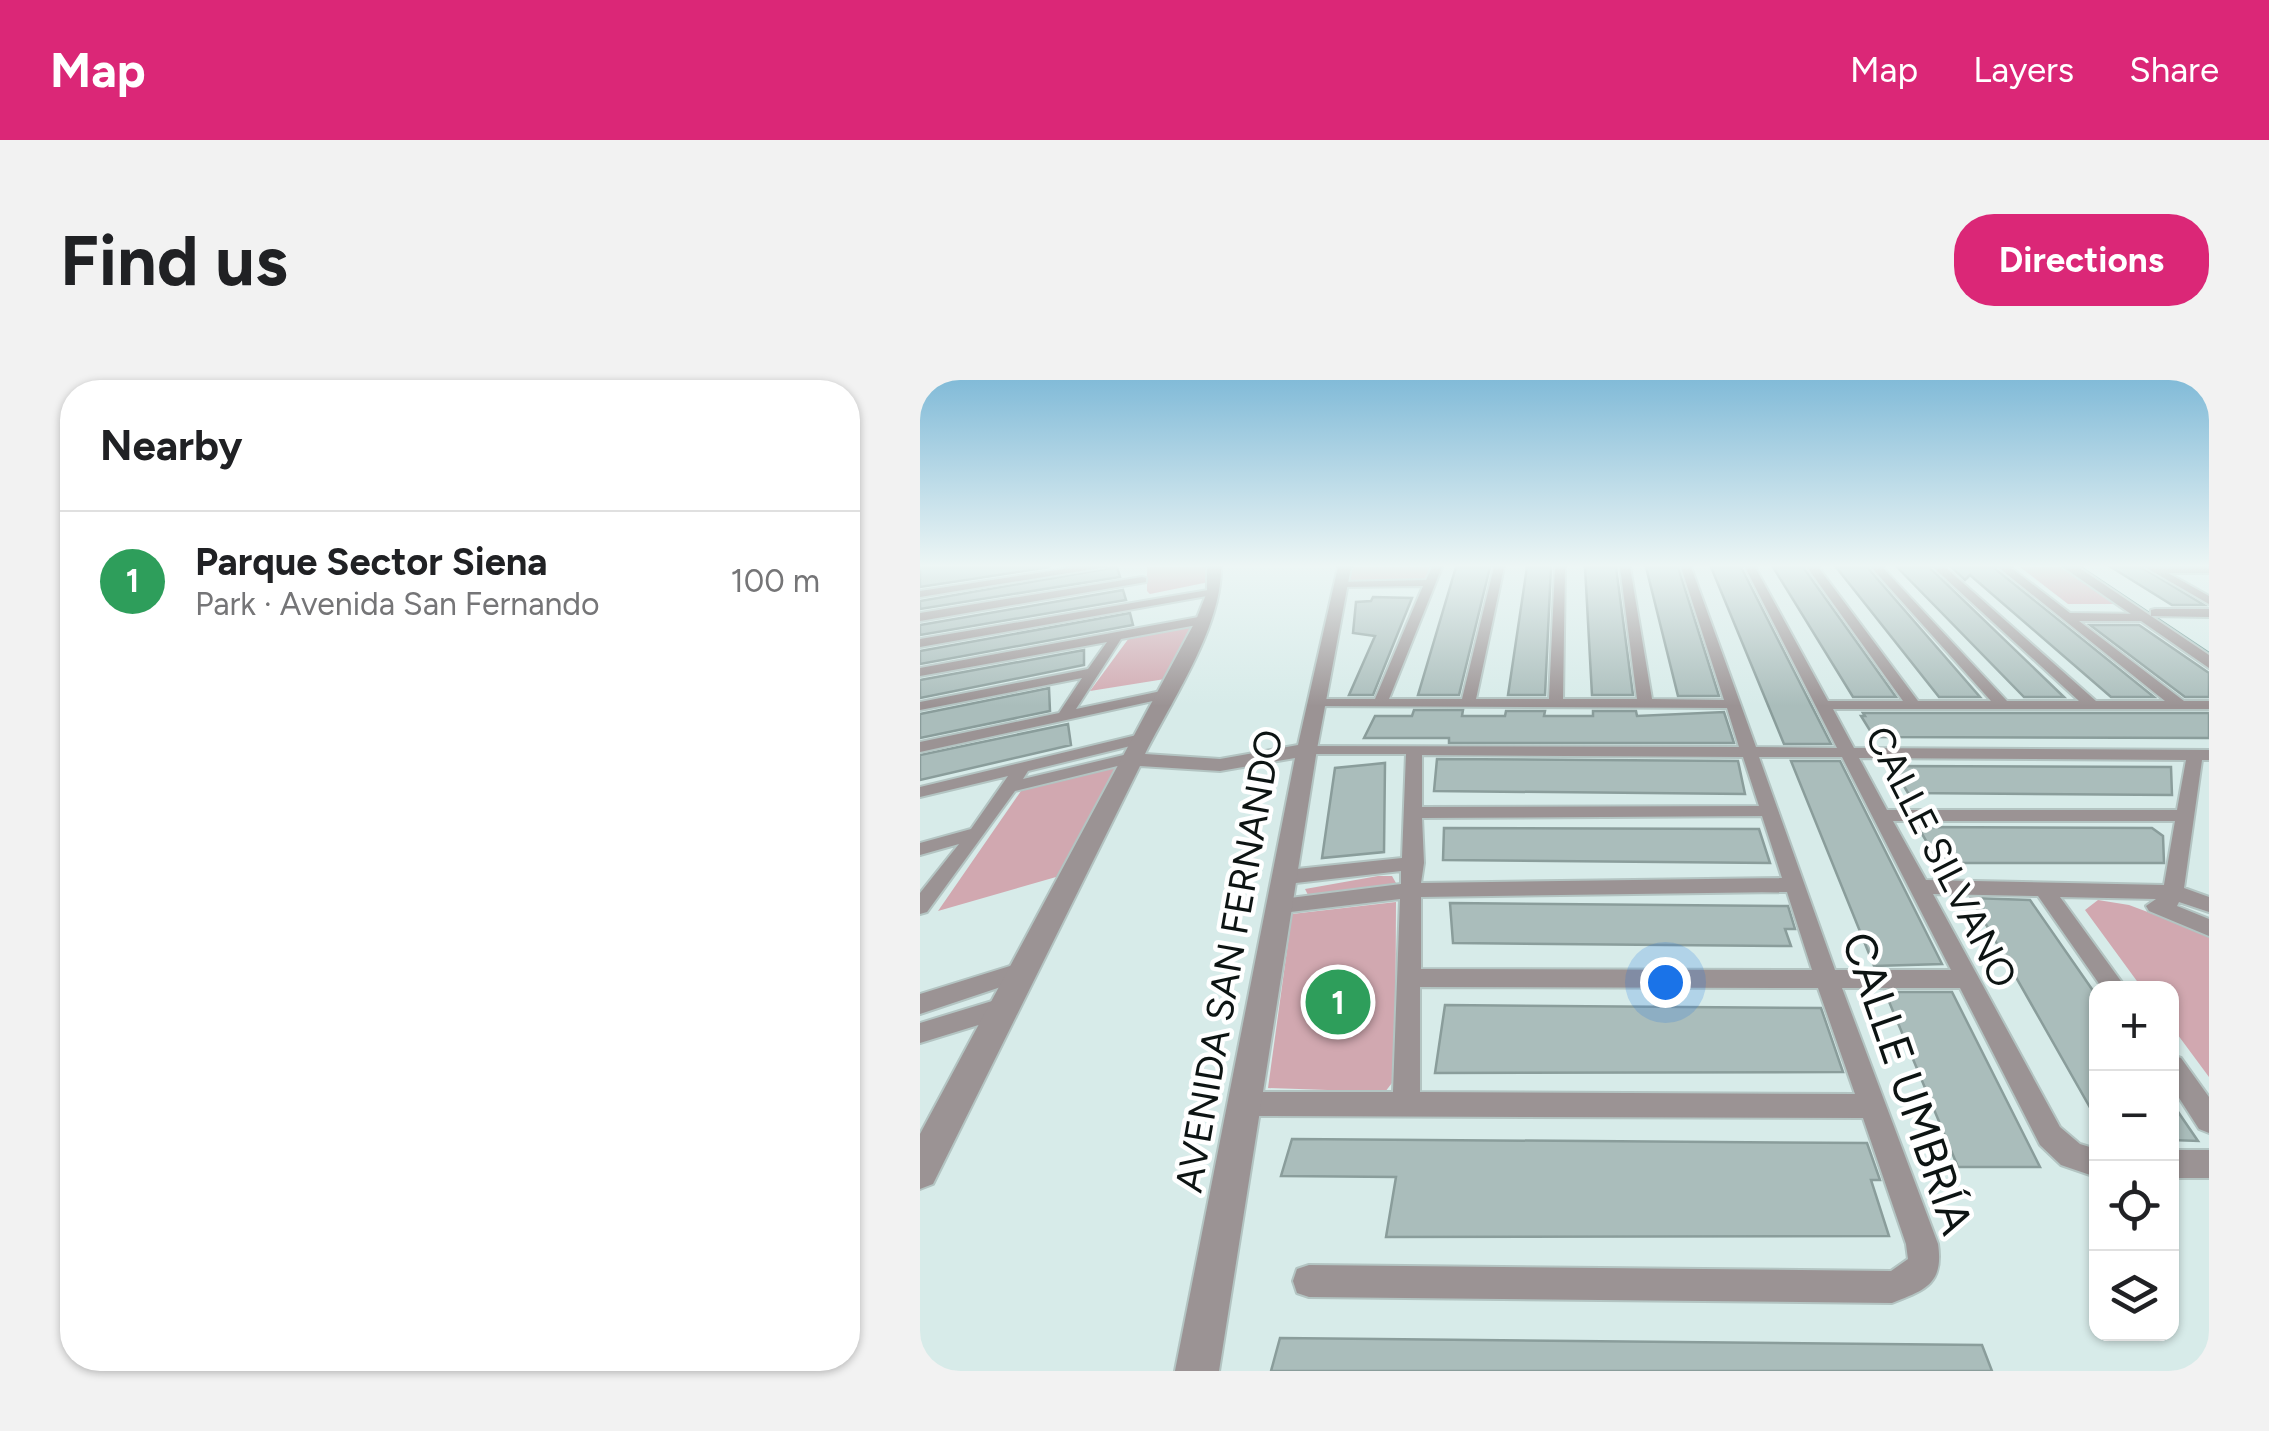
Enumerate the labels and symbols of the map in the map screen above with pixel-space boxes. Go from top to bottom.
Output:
street label: CALLE SILVANO [1855,719,2027,995]
street label: AVENIDA SAN FERNANDO [1166,726,1292,1196]
street label: CALLE UMBRÍA [1831,925,1985,1242]
your location [1640,957,1691,1008]
pin: 1 [1306,964,1370,1040]

